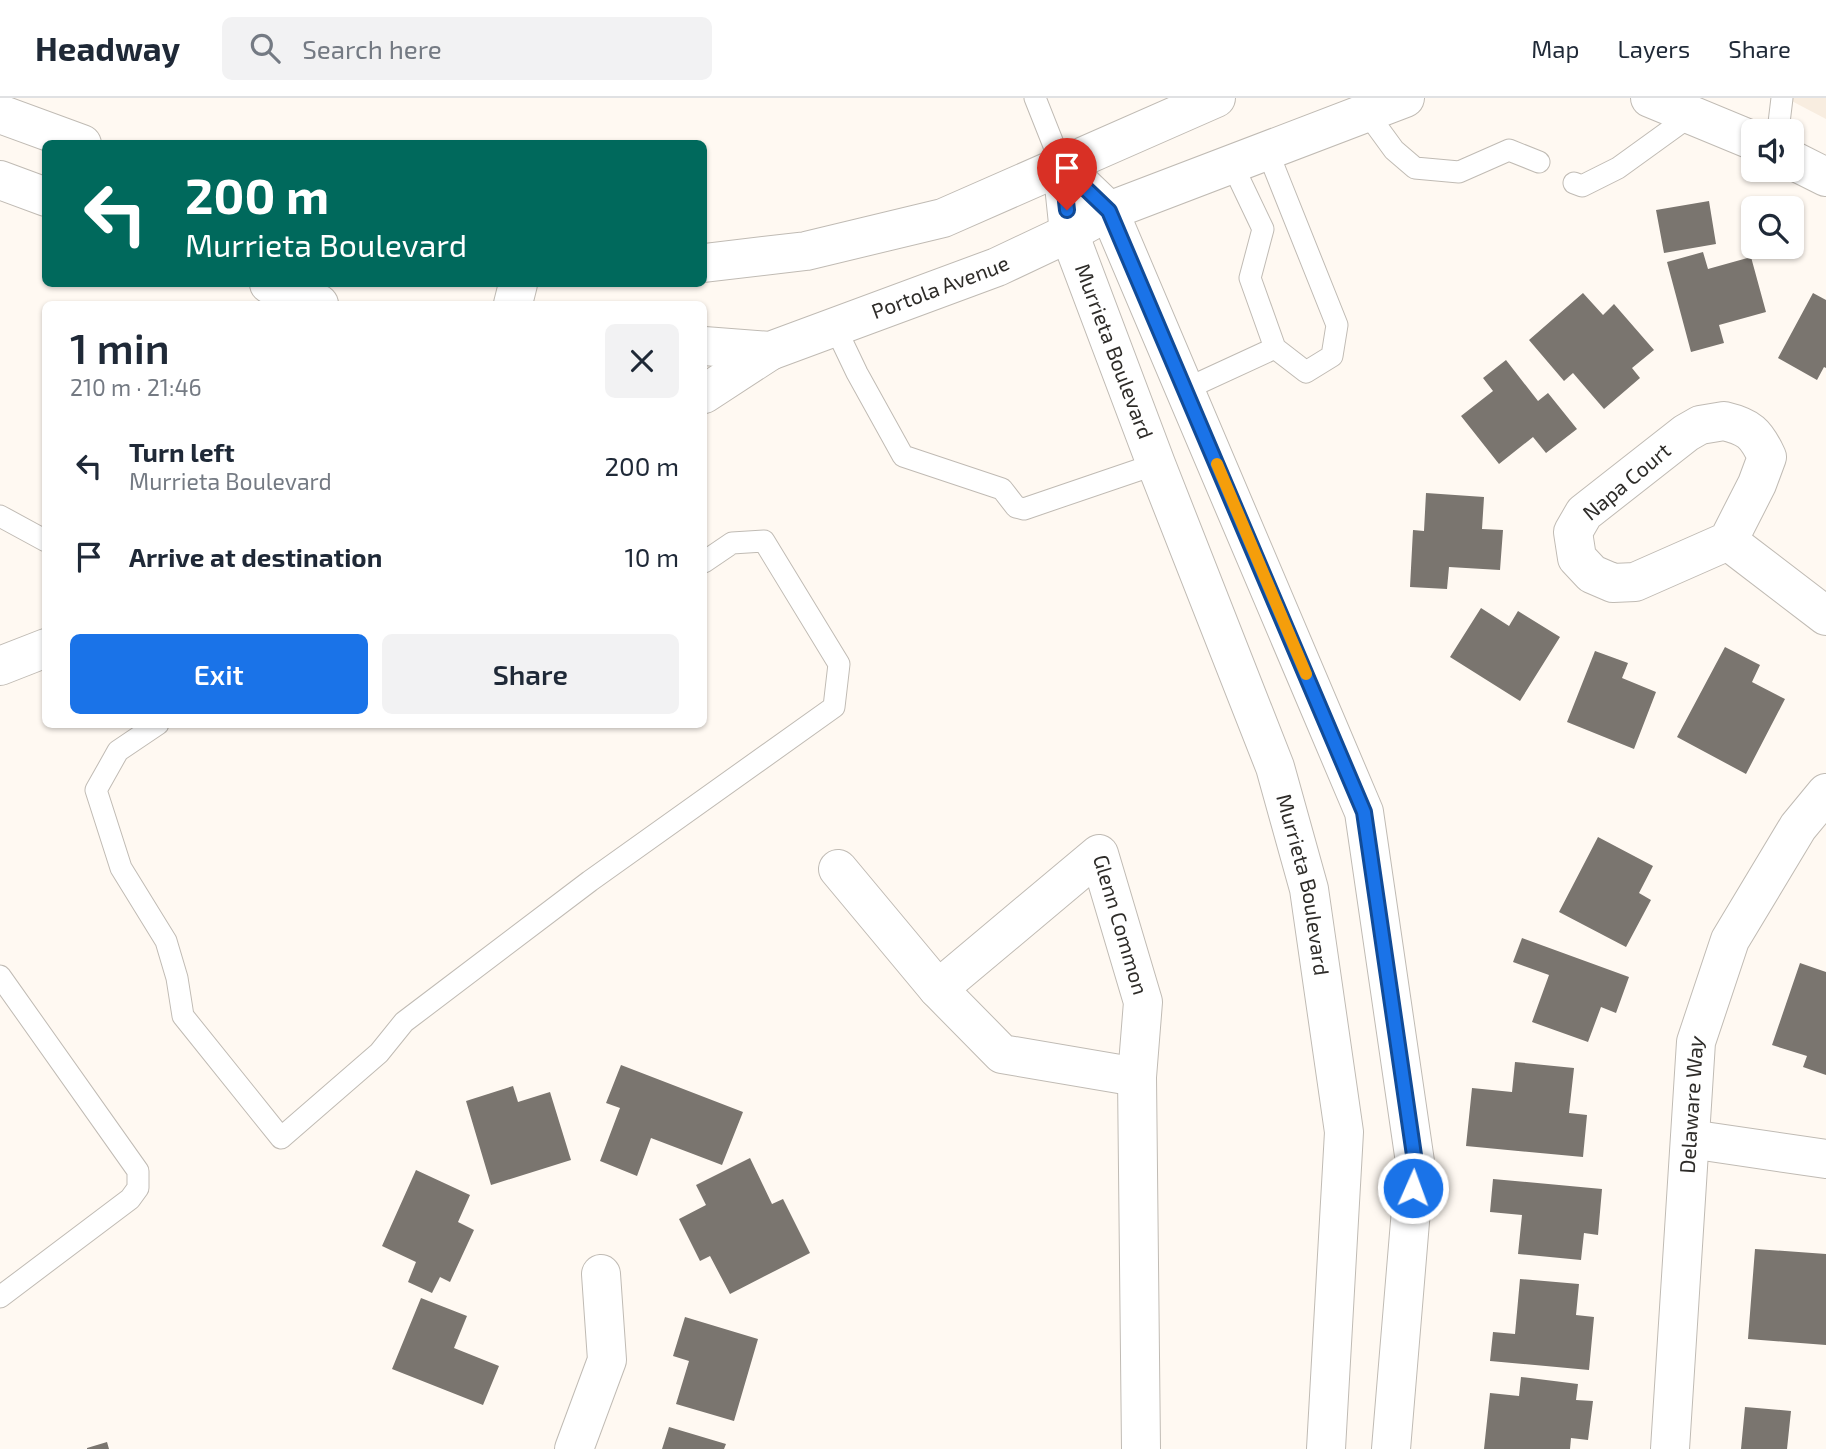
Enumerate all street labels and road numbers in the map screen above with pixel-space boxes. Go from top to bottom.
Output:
street label: Portola Avenue [868,249,1013,323]
street label: Murrieta Boulevard [1071,260,1159,442]
street label: Napa Court [1577,437,1675,525]
street label: Murrieta Boulevard [1272,791,1335,977]
street label: Glenn Common [1089,851,1154,997]
street label: Delaware Way [1674,1032,1708,1174]

